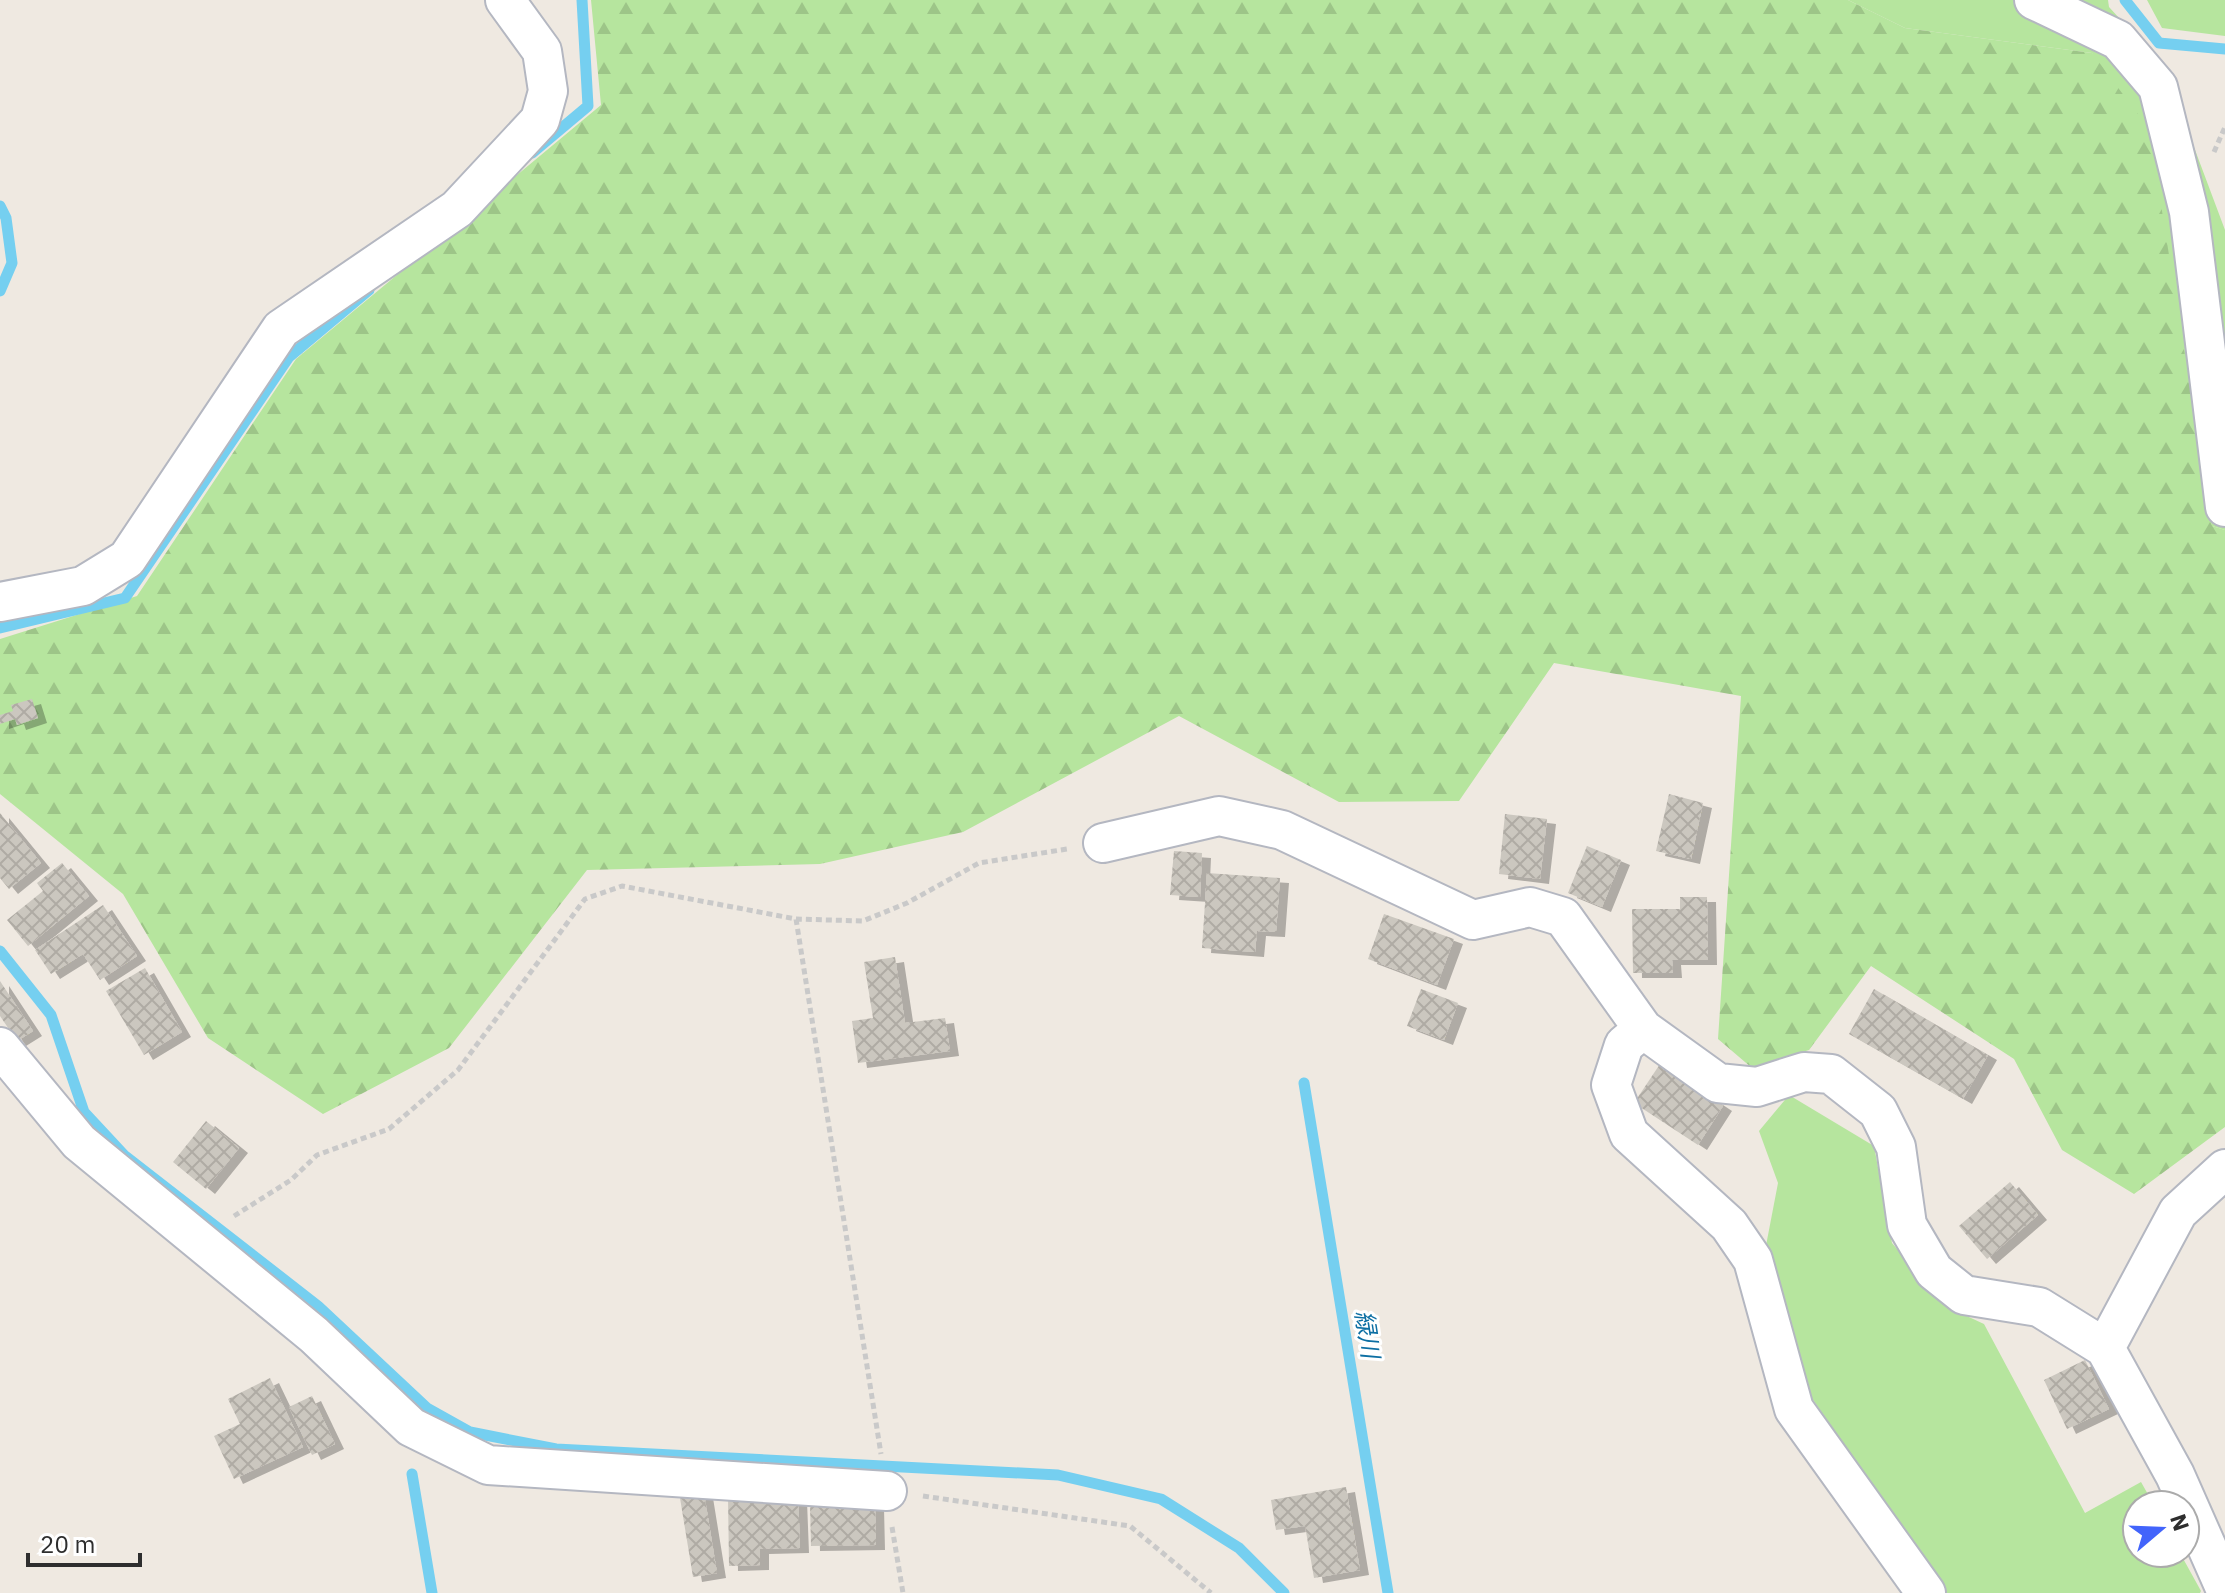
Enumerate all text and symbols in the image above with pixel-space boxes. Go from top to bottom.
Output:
water label: 緑川 [1348,1308,1388,1363]
north arrow [2121,1489,2201,1569]
text: N [2164,1510,2197,1535]
scale bar [28,1517,140,1567]
text: 20 m [40,1528,95,1560]

